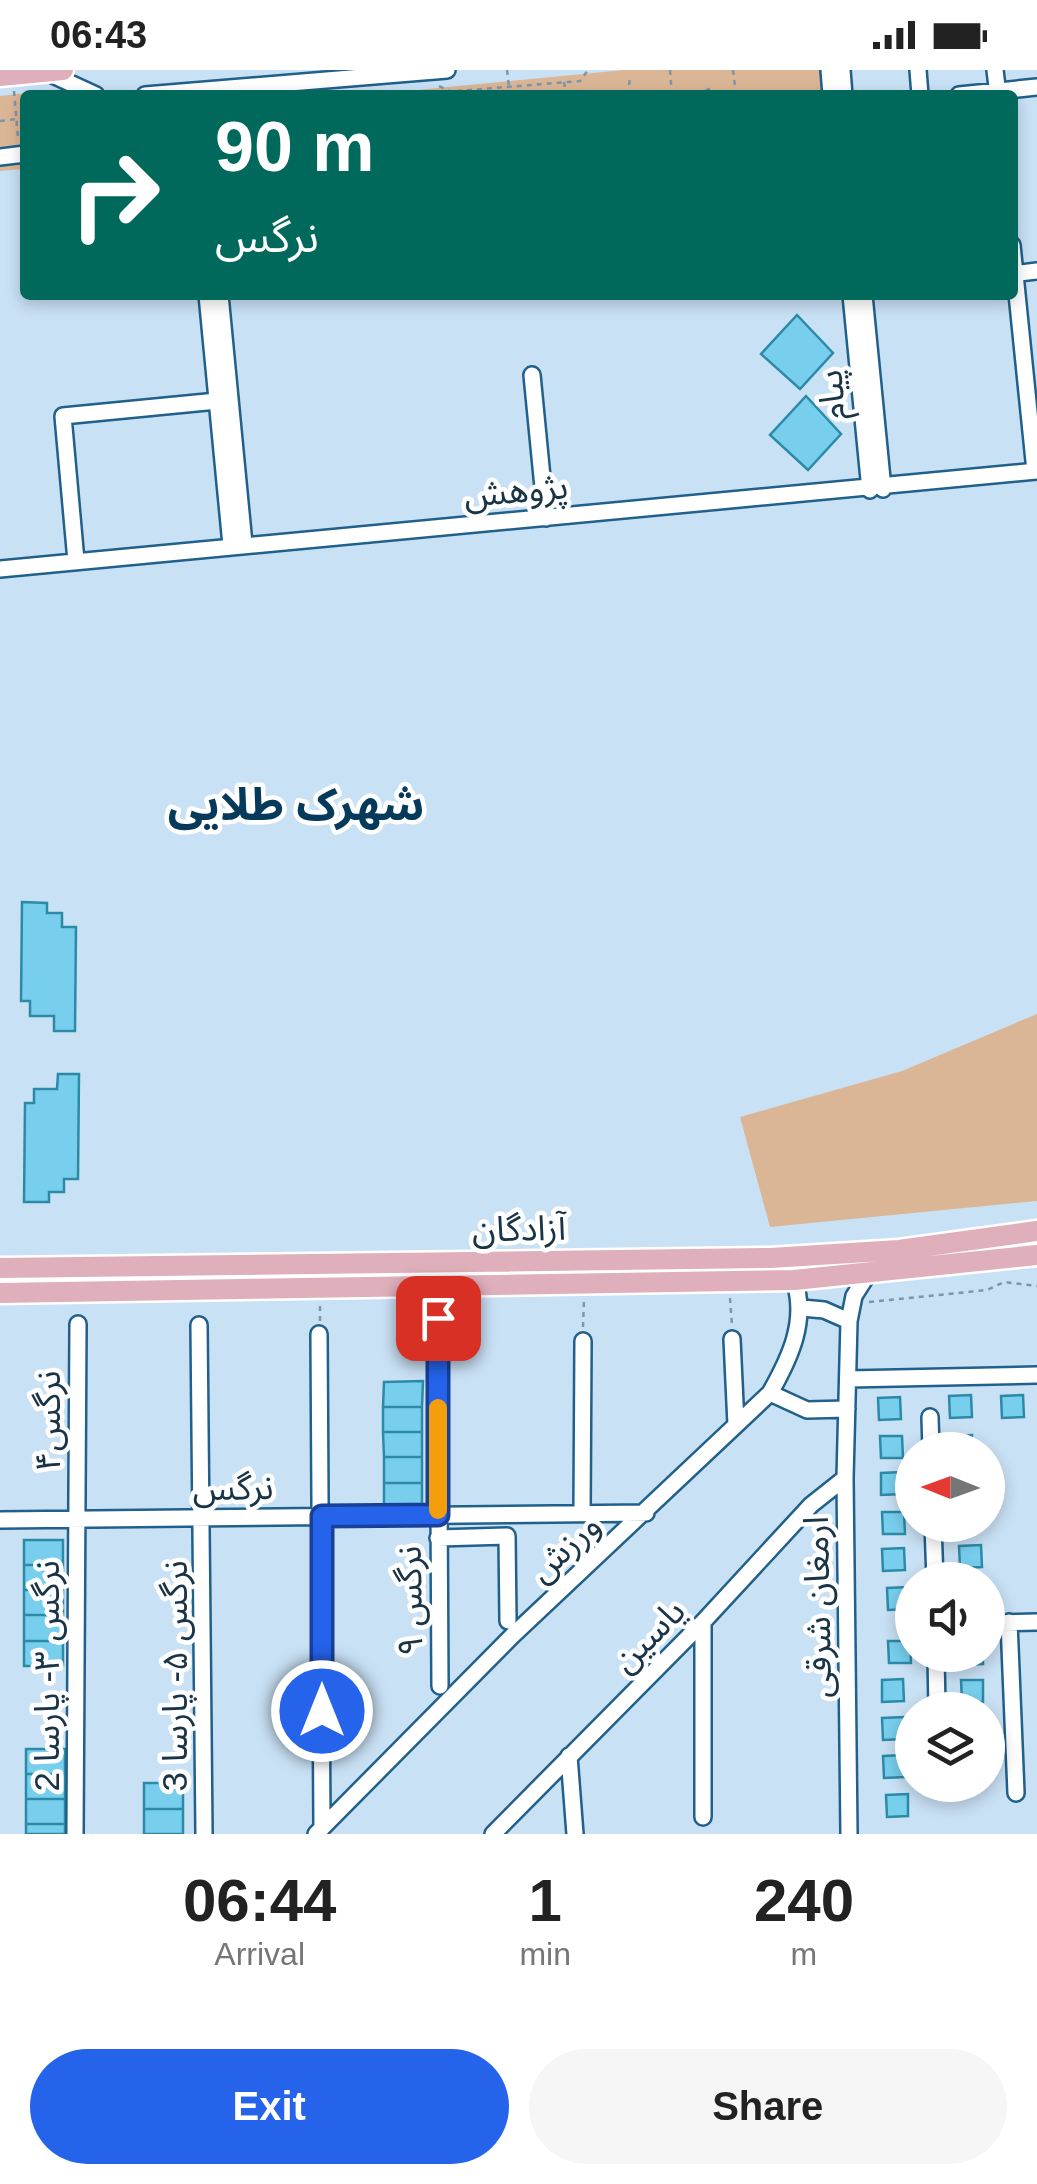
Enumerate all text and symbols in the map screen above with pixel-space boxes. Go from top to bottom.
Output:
text: 06:43 [50,14,147,56]
text: 90 m [215,108,375,186]
icon: right [50,130,180,260]
text: نرگس [215,211,319,262]
street label: پیام [809,367,860,422]
street label: پژوهش [462,466,570,517]
district label: شهرک طلایی [168,779,424,831]
street label: آزادگان [472,1208,568,1250]
pin [396,1276,481,1361]
icon: arrive [411,1291,466,1346]
street label: نرگس۴ [28,1371,68,1471]
north arrow [895,1432,1005,1542]
map controls [895,1432,1005,1802]
street label: نرگس [192,1467,274,1508]
street label: ورزش [520,1505,609,1591]
street label: ارمغان شرقی [796,1516,840,1698]
street label: نرگس ۹ [389,1545,430,1657]
street label: نرگس ۳- پارسا 2 [27,1560,69,1792]
street label: نرگس ۵- پارسا 3 [155,1560,197,1792]
button: sound [895,1562,1005,1672]
street label: یاسین [604,1591,693,1680]
position arrow [270,1659,374,1763]
button: layers [895,1692,1005,1802]
text: 06:44 [183,1867,336,1934]
text: 1 [528,1867,562,1934]
text: 240 [754,1867,854,1934]
text: Arrival [214,1936,305,1972]
text: min [519,1936,571,1972]
text: m [791,1936,817,1972]
button: Exit [30,2049,509,2164]
button: Share [529,2049,1007,2164]

